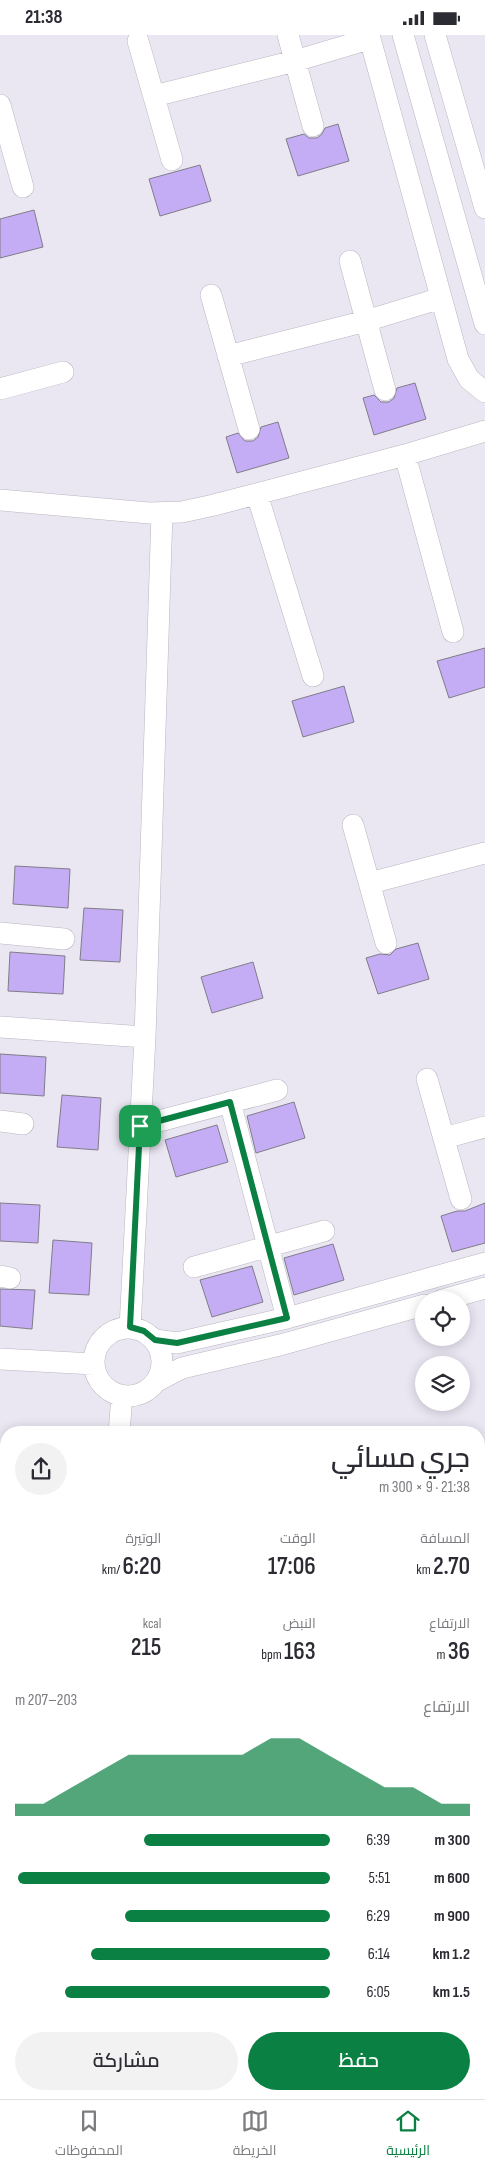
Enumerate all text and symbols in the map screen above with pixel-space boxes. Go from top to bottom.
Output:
text: 21:38 [25,6,63,29]
pin [119,1105,161,1147]
icon: arrive [126,1112,154,1140]
map controls [415,1291,470,1411]
button: locate [415,1291,470,1346]
button: layers [415,1356,470,1411]
text: جري مسائي [331,1442,470,1475]
button: share [15,1443,67,1495]
text: 21:38 · 9 × 300 m [379,1478,470,1497]
text: الوتيرة [125,1530,161,1547]
text: الوقت [280,1530,316,1547]
text: المسافة [420,1530,470,1547]
text: 6:20 [122,1551,161,1582]
text: 17:06 [268,1551,316,1582]
text: 2.70 [433,1551,470,1582]
text: /km [102,1561,122,1578]
text: km [416,1561,433,1578]
text: kcal [143,1615,161,1632]
text: النبض [283,1615,316,1632]
text: الارتفاع [429,1615,470,1632]
text: 215 [131,1632,161,1663]
text: 163 [284,1636,316,1667]
text: 36 [448,1636,470,1667]
text: bpm [261,1646,284,1663]
text: m [436,1646,448,1663]
text: 203–207 m [15,1691,77,1710]
text: الارتفاع [423,1698,470,1717]
text: 6:39 [366,1831,390,1850]
text: 300 m [434,1831,470,1850]
text: 5:51 [369,1869,390,1888]
text: 600 m [434,1869,470,1888]
text: 6:29 [366,1907,390,1926]
text: 900 m [434,1907,470,1926]
text: 6:14 [368,1945,390,1964]
text: 1.2 km [432,1945,470,1964]
text: 6:05 [366,1983,390,2002]
text: 1.5 km [433,1983,470,2002]
button: مشاركة [15,2032,238,2090]
button: حفظ [248,2032,470,2090]
tab: المحفوظات [55,2107,123,2163]
tab: الخريطة [233,2107,276,2163]
tab: الرئيسية [386,2107,430,2163]

